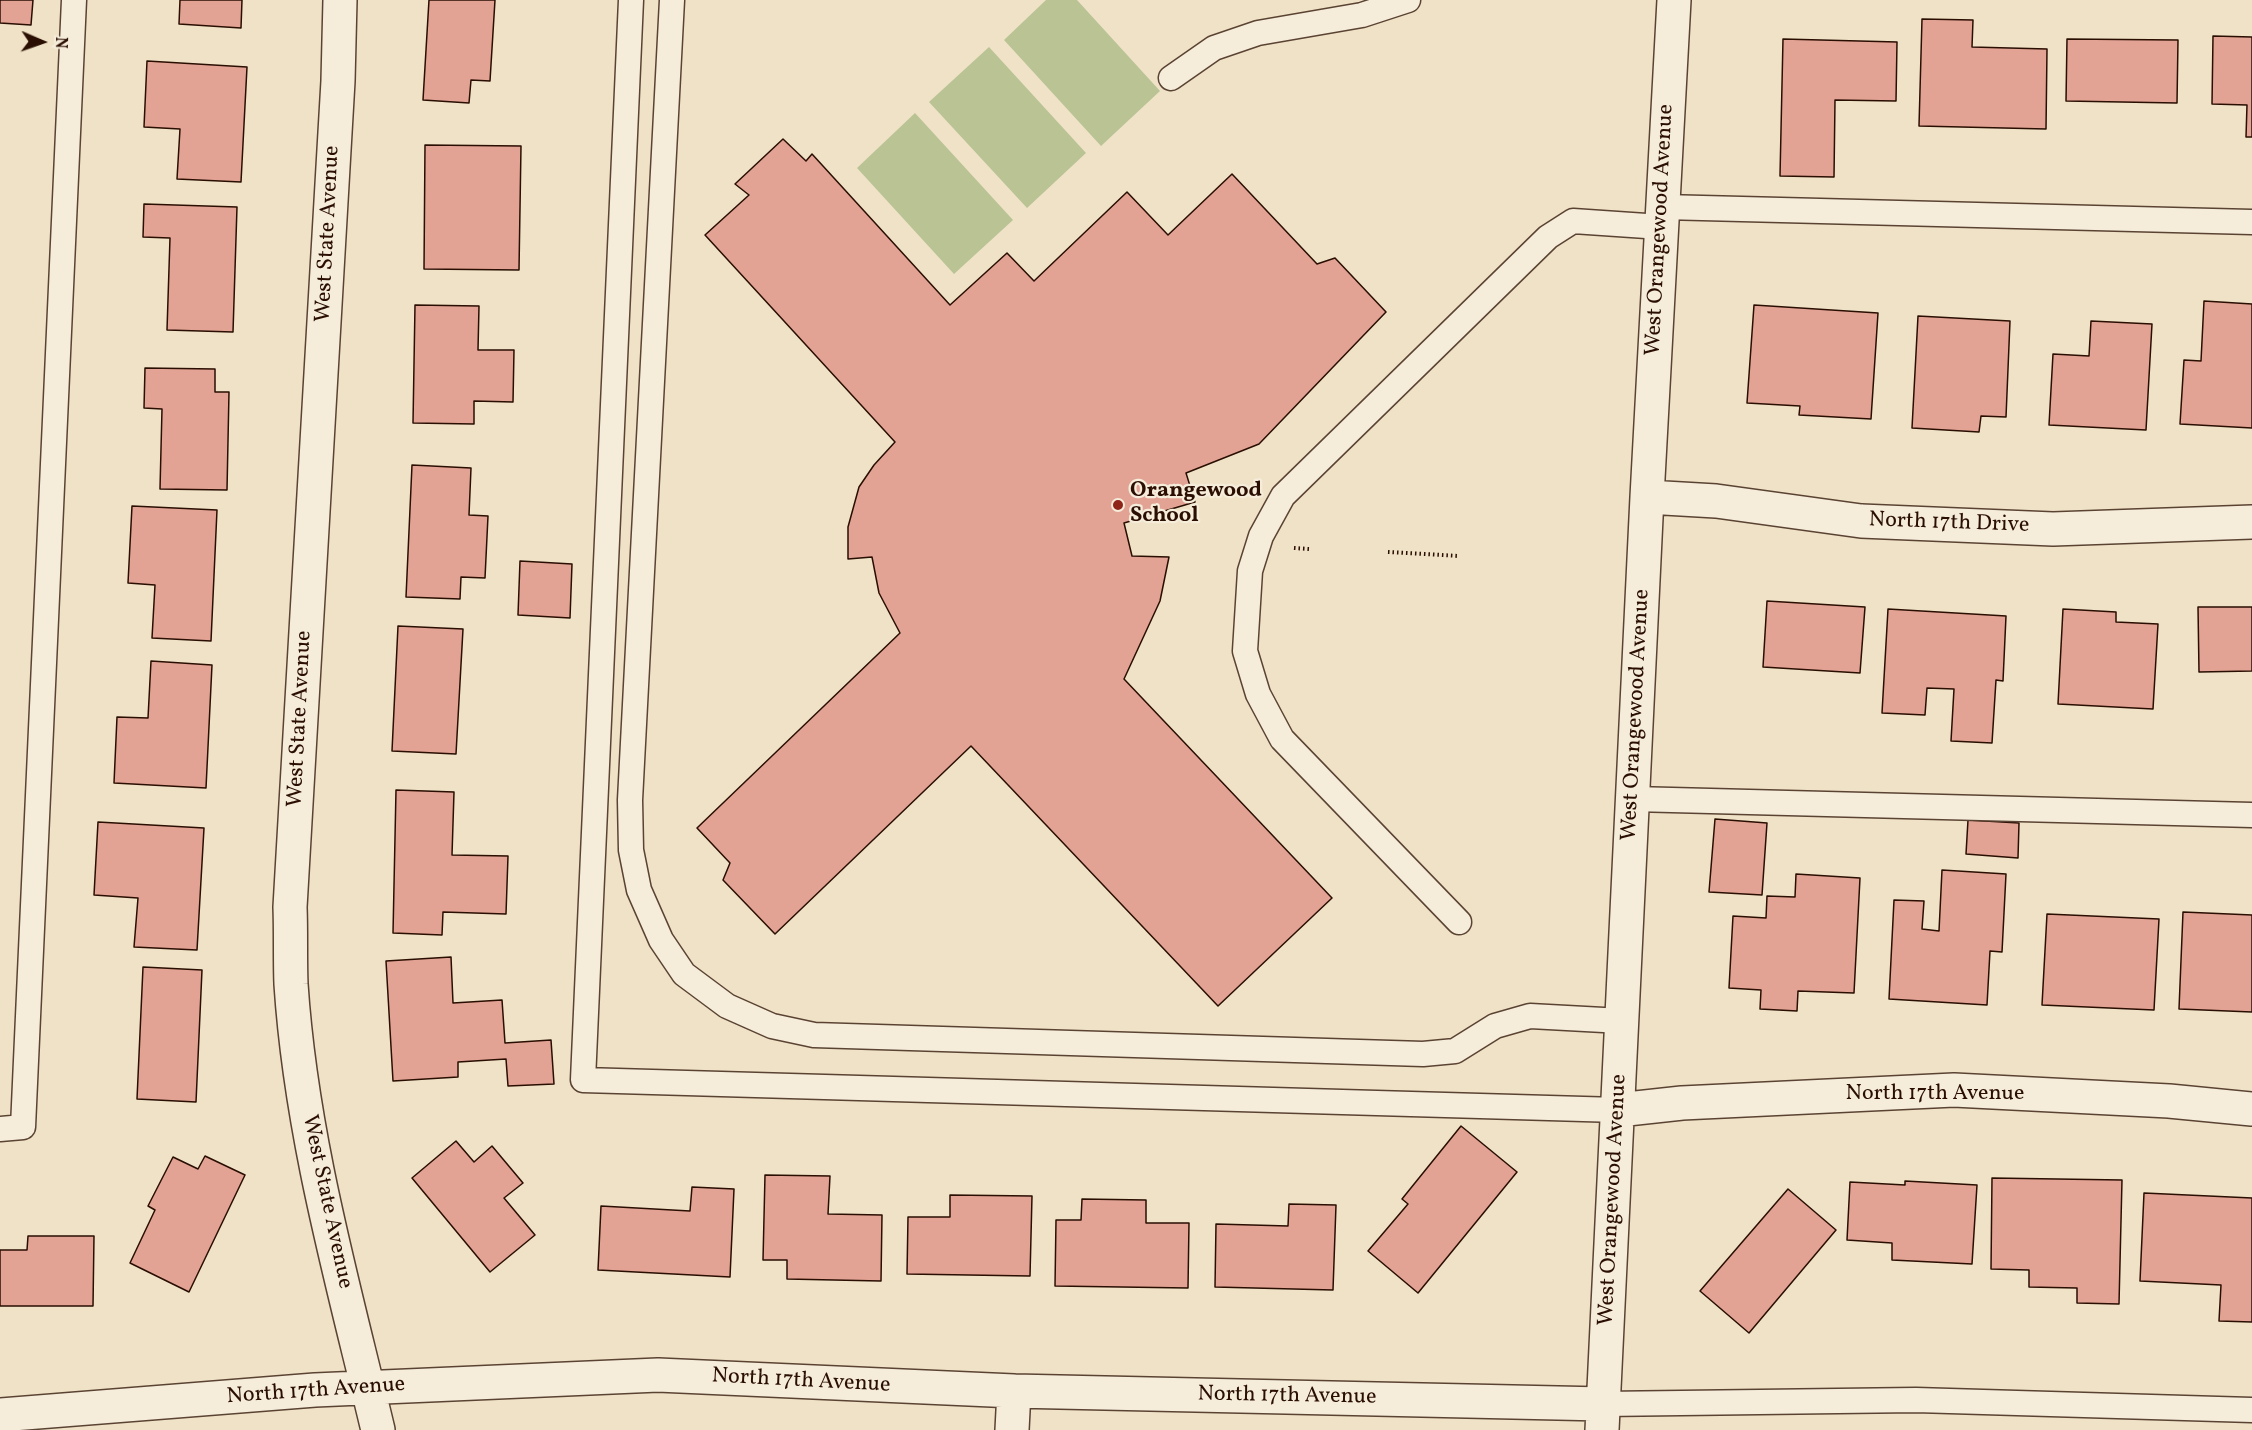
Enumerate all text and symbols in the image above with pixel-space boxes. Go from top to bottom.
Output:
north arrow [12,12,72,72]
text: N [49,36,71,49]
street label: West Orangewood Avenue [1641,103,1681,357]
street label: West State Avenue [311,145,347,323]
place label: Orangewood School [1130,479,1262,530]
marker: Orangewood School [1111,498,1125,512]
street label: North 17th Drive [1868,508,2030,540]
street label: West Orangewood Avenue [1617,588,1657,842]
street label: West State Avenue [283,630,319,808]
street label: West Orangewood Avenue [1594,1073,1634,1327]
street label: North 17th Avenue [1846,1082,2024,1108]
street label: West State Avenue [295,1113,357,1291]
street label: North 17th Avenue [711,1364,891,1400]
street label: North 17th Avenue [226,1373,406,1411]
street label: North 17th Avenue [1197,1382,1377,1412]

